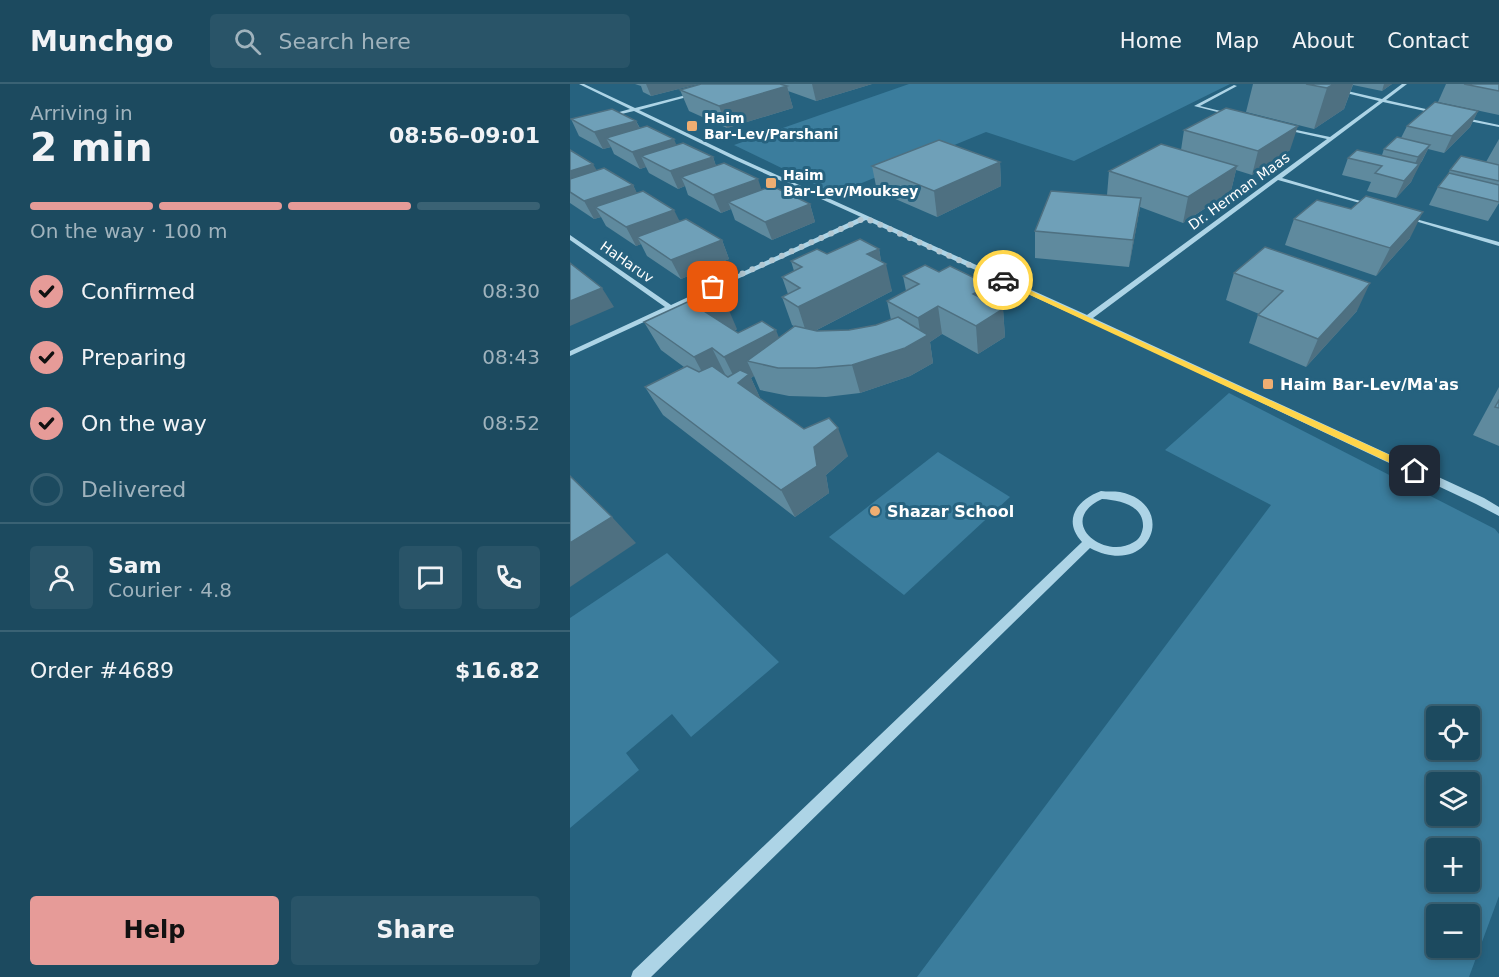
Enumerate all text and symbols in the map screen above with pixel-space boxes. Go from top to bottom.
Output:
search box [210,14,630,68]
text: Munchgo [30,25,174,58]
icon: search [231,25,264,58]
text: Search here [279,29,411,54]
text: Home [1120,29,1182,53]
text: Map [1215,29,1259,53]
text: About [1292,29,1354,53]
text: Contact [1387,29,1469,53]
text: Arriving in [30,101,133,125]
place label: Haim Bar-Lev/Parshani [704,110,838,142]
marker: Haim Bar-Lev/Parshani [685,119,699,133]
text: 08:56–09:01 [389,123,540,148]
text: 2 min [30,125,152,170]
street label: Dr. Herman Maas [1185,149,1293,233]
place label: Haim Bar-Lev/Mouksey [783,167,918,199]
marker: Haim Bar-Lev/Mouksey [764,176,778,190]
text: On the way · 100 m [30,219,228,243]
street label: HaHaruv [597,238,657,286]
courier [973,250,1033,310]
pin [687,261,738,312]
icon: car [987,264,1020,297]
icon: bag [696,270,729,303]
icon: check [30,275,63,308]
text: Confirmed [81,279,195,304]
text: 08:30 [482,279,540,303]
icon: check [30,341,63,374]
text: Preparing [81,345,187,370]
text: 08:43 [482,345,540,369]
place label: Haim Bar-Lev/Ma'as [1280,375,1459,394]
marker: Haim Bar-Lev/Ma'as [1261,377,1275,391]
icon: check [30,407,63,440]
text: On the way [81,411,207,436]
text: 08:52 [482,411,540,435]
pin [1389,445,1440,496]
icon: home [1398,454,1431,487]
text: Delivered [81,477,186,502]
place label: Shazar School [887,502,1014,521]
marker: Shazar School [868,504,882,518]
button: person [30,546,93,609]
button: chat [399,546,462,609]
button: phone [477,546,540,609]
text: Sam [108,553,162,578]
text: Courier · 4.8 [108,578,232,602]
text: Order #4689 [30,658,174,683]
text: $16.82 [455,658,540,683]
map controls [1426,706,1480,958]
button: locate [1426,706,1480,760]
button: layers [1426,772,1480,826]
button: + [1426,838,1480,892]
button: Help [30,896,279,965]
button: Share [291,896,540,965]
button: − [1426,904,1480,958]

